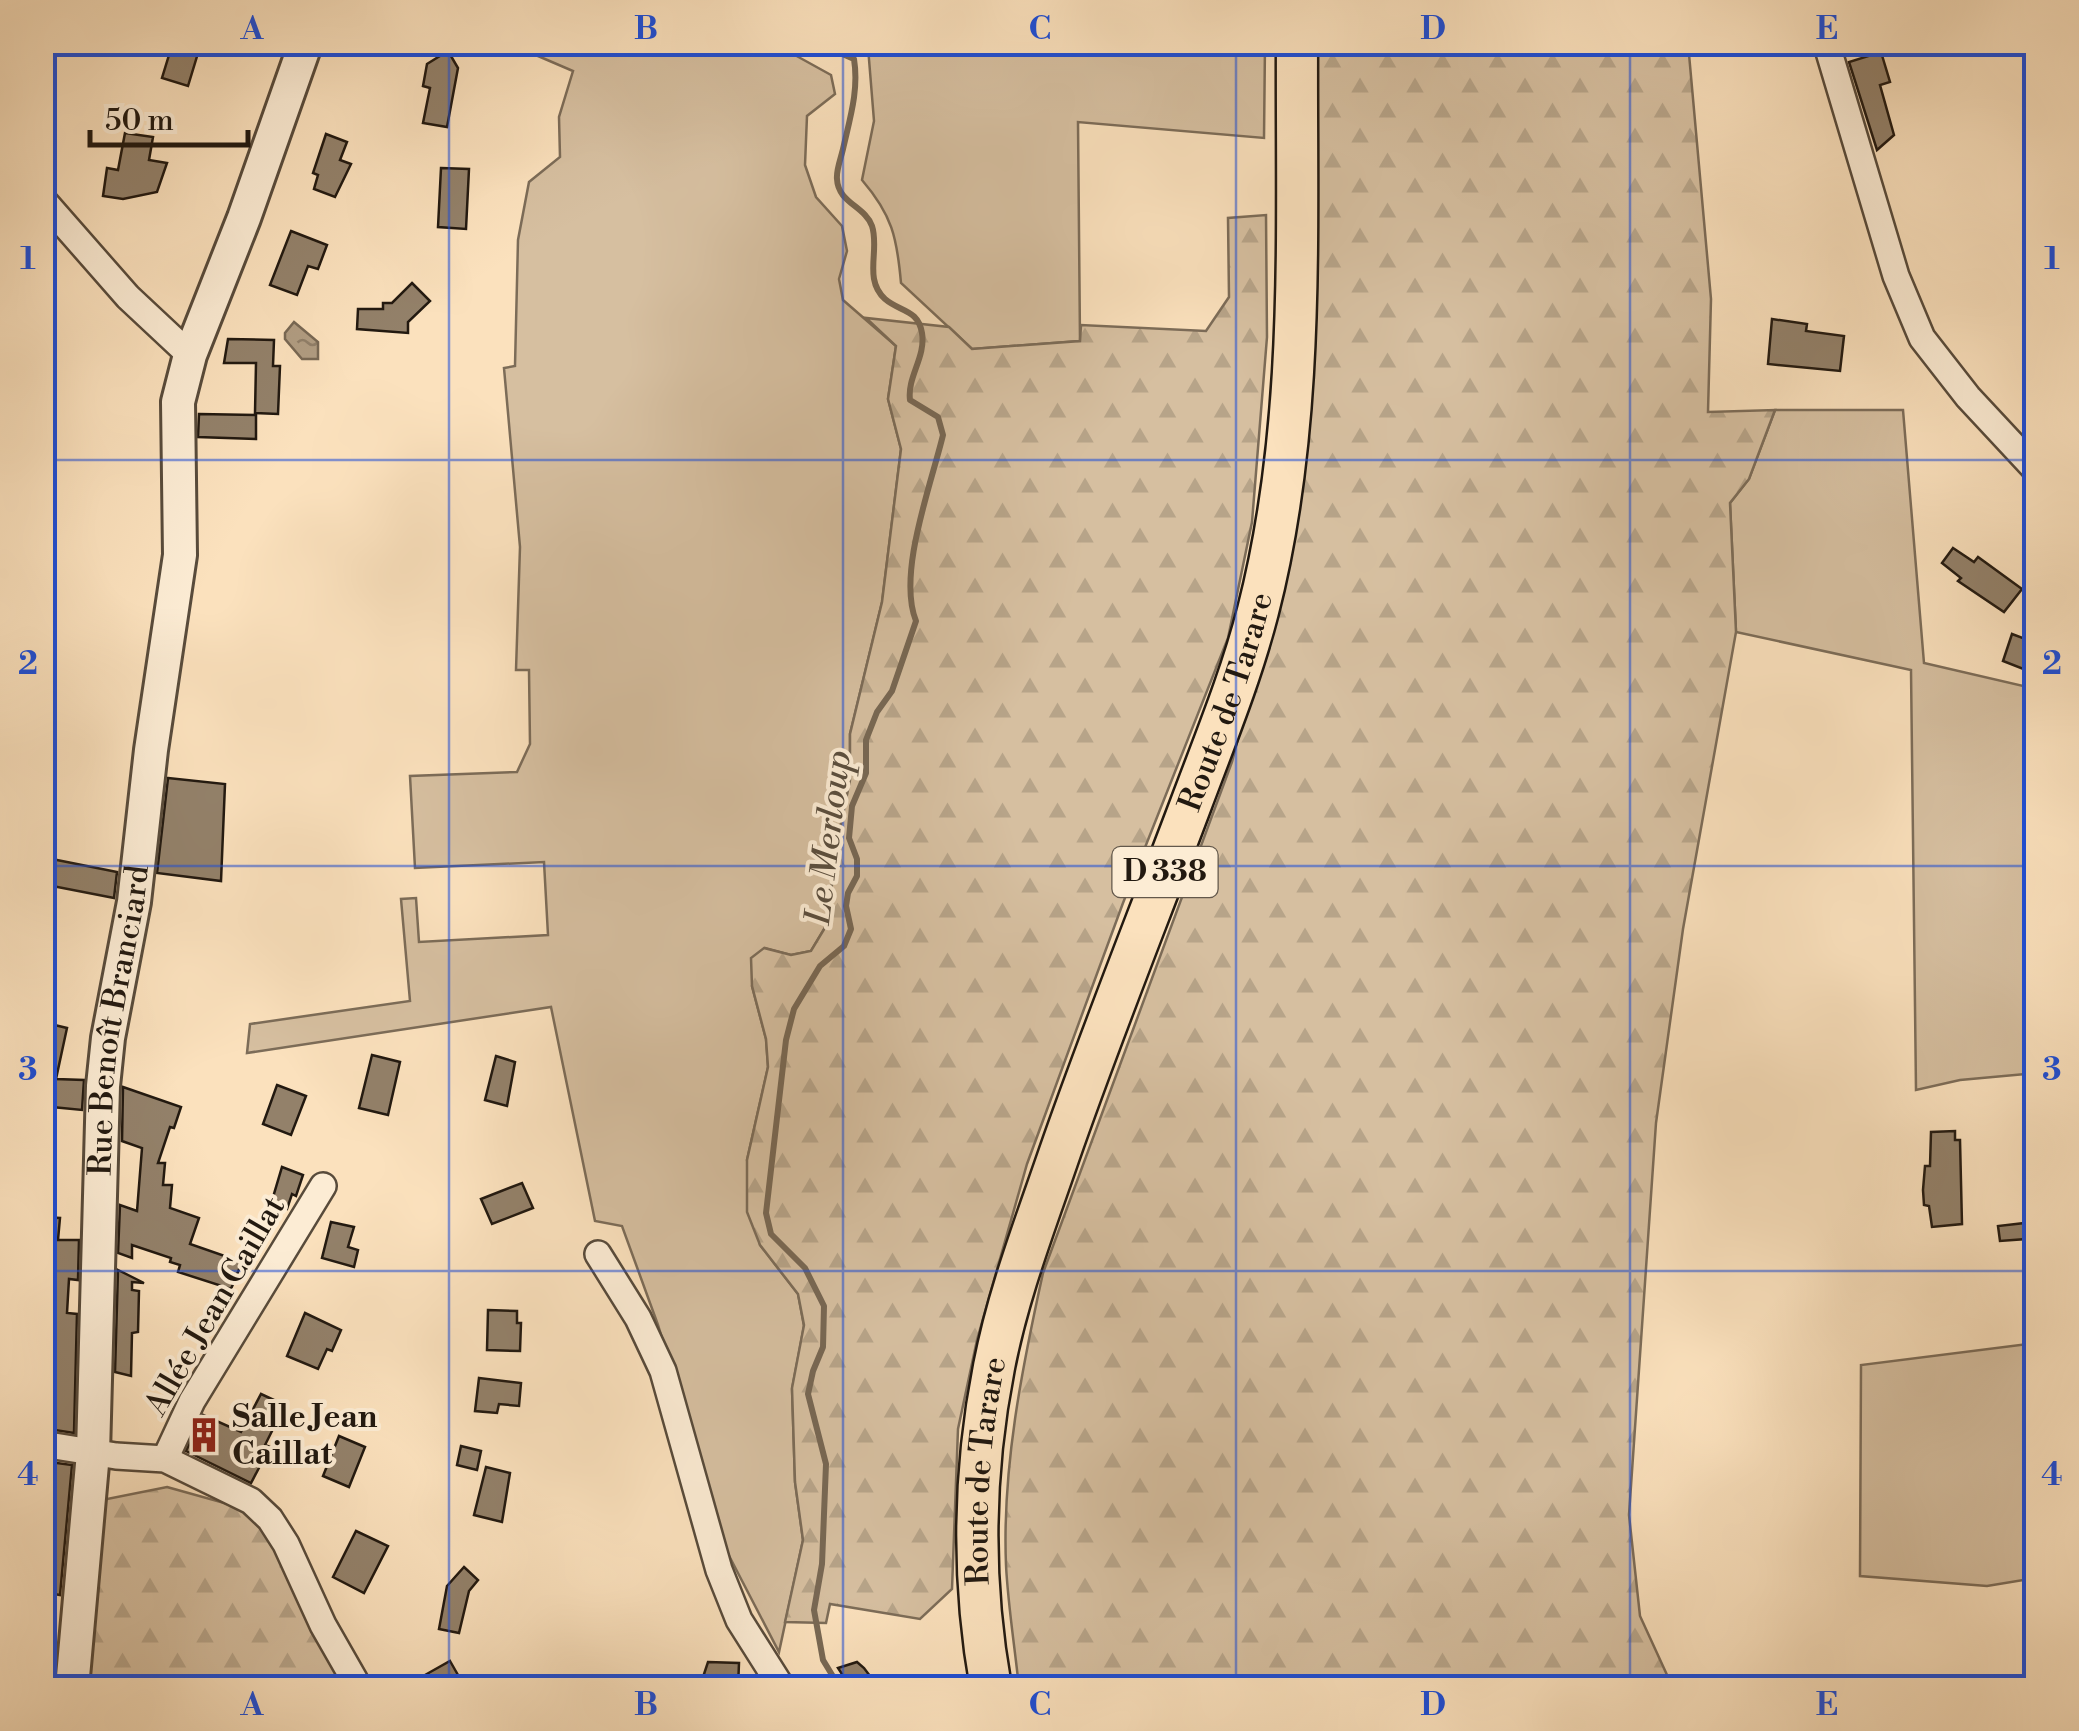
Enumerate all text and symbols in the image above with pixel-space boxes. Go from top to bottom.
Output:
text: A [240,9,265,49]
text: B [634,9,658,49]
text: C [1029,9,1051,49]
text: D [1420,9,1446,49]
text: E [1816,9,1838,49]
scale bar [90,85,248,147]
text: 50 m [105,102,174,140]
text: 1 [20,239,36,279]
text: 1 [2044,239,2060,279]
street label: Route de Tarare [1170,588,1282,817]
text: 2 [18,644,38,684]
text: 2 [2042,644,2062,684]
water label: Le Merloup [797,747,861,928]
road number: D 338 [1112,847,1218,897]
street label: Rue Benoît Branciard [81,863,158,1176]
text: 3 [18,1050,38,1090]
text: 3 [2042,1050,2062,1090]
street label: Allée Jean Caillat [135,1189,294,1424]
street label: Route de Tarare [957,1354,1016,1586]
place label: Salle Jean Caillat [232,1397,378,1474]
building icon: Salle Jean Caillat [185,1416,223,1454]
text: 4 [17,1455,39,1495]
text: 4 [2041,1455,2063,1495]
text: A [240,1685,265,1725]
text: B [634,1685,658,1725]
text: C [1029,1685,1051,1725]
text: D [1420,1685,1446,1725]
text: E [1816,1685,1838,1725]

